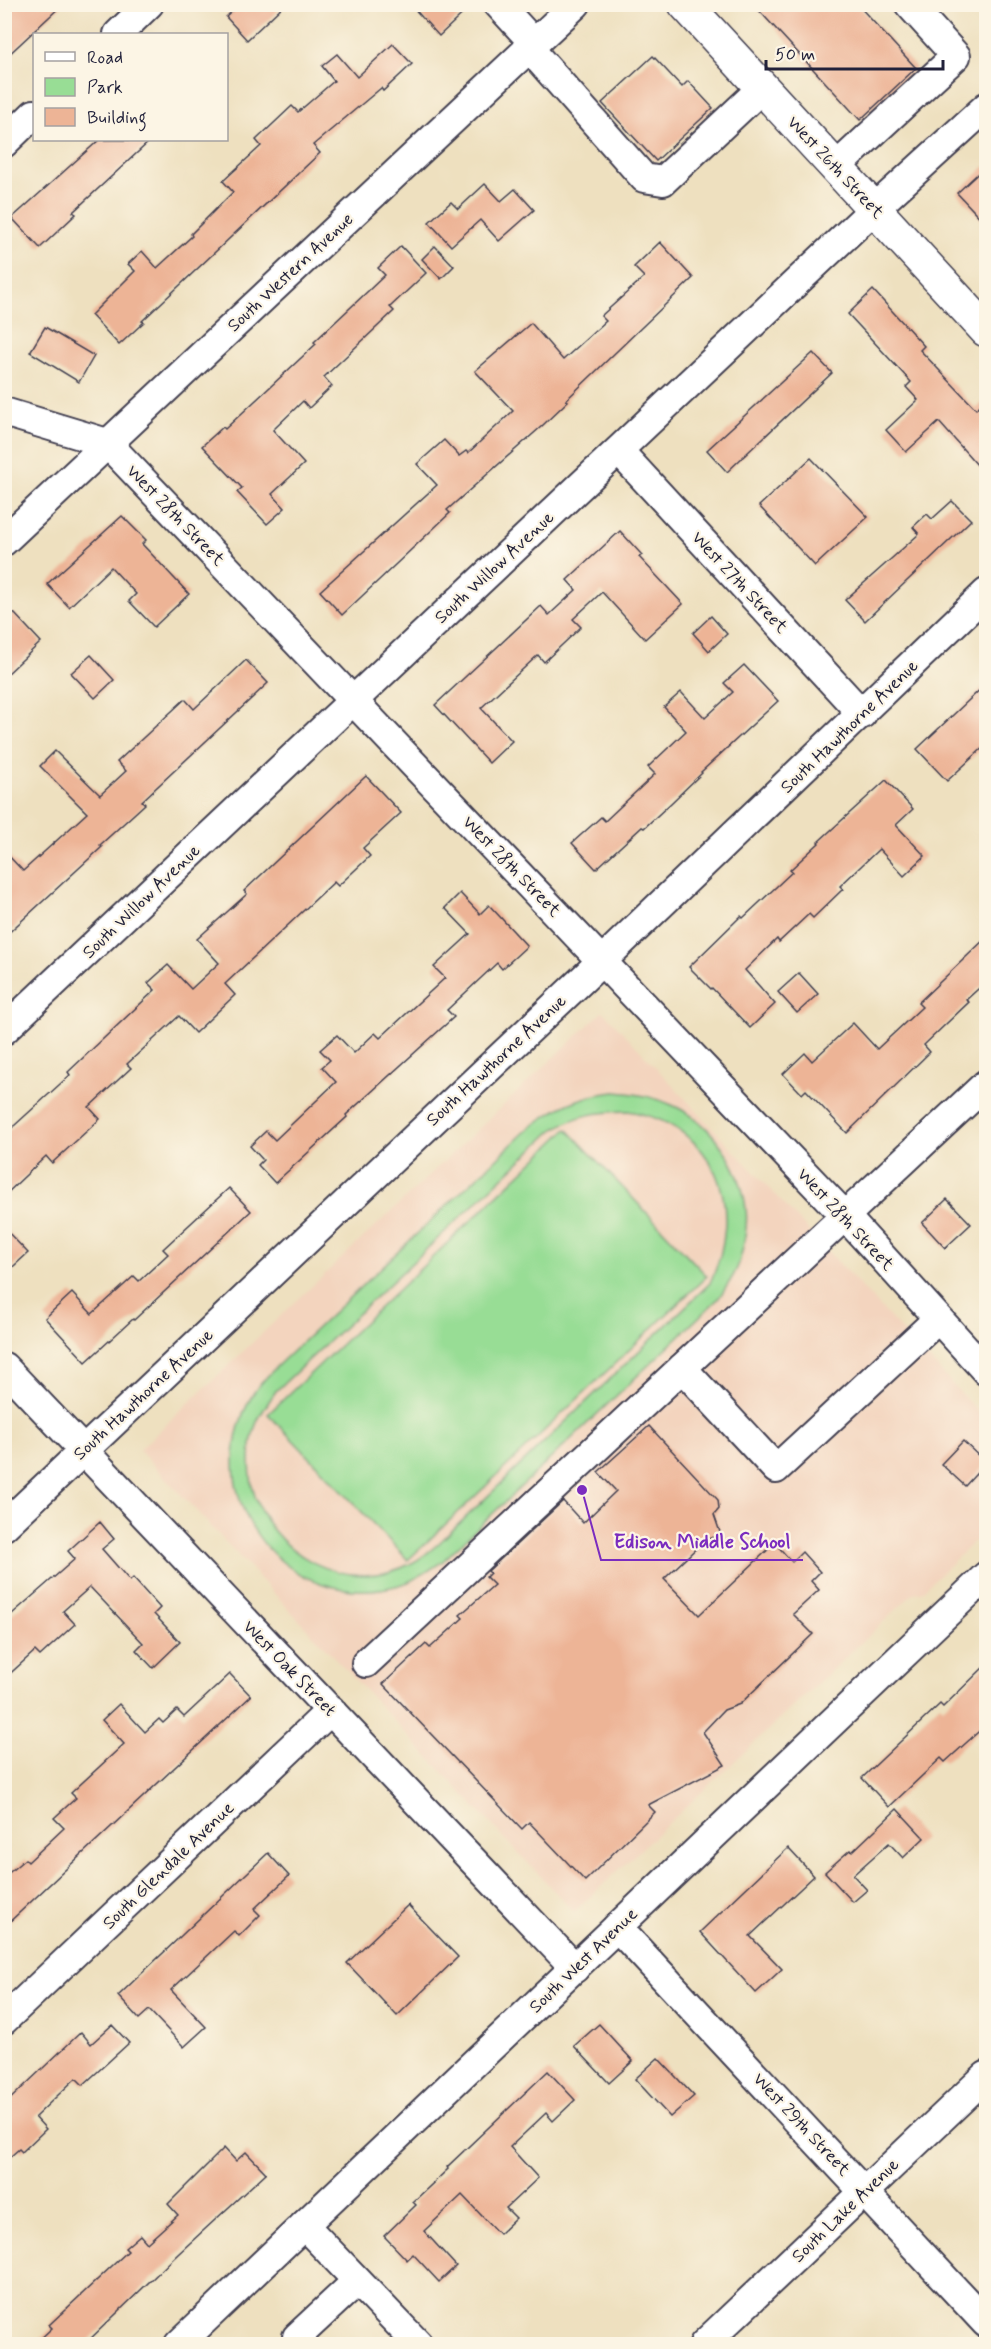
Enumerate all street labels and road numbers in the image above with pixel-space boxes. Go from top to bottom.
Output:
street label: West 26th Street [781,111,889,224]
street label: South Western Avenue [222,208,359,338]
street label: West 28th Street [121,460,230,572]
street label: South Willow Avenue [430,506,560,629]
street label: West 27th Street [686,527,793,639]
street label: South Hawthorne Avenue [775,654,924,799]
street label: West 28th Street [457,811,566,923]
street label: South Willow Avenue [78,839,206,964]
street label: South Hawthorne Avenue [422,989,572,1132]
street label: West 28th Street [791,1163,899,1276]
street label: South Hawthorne Avenue [69,1323,219,1466]
street label: West Oak Street [237,1615,342,1722]
street label: South Glendale Avenue [98,1796,240,1935]
street label: South West Avenue [524,1903,643,2019]
street label: West 29th Street [747,2068,856,2182]
street label: South Lake Avenue [787,2153,905,2268]

